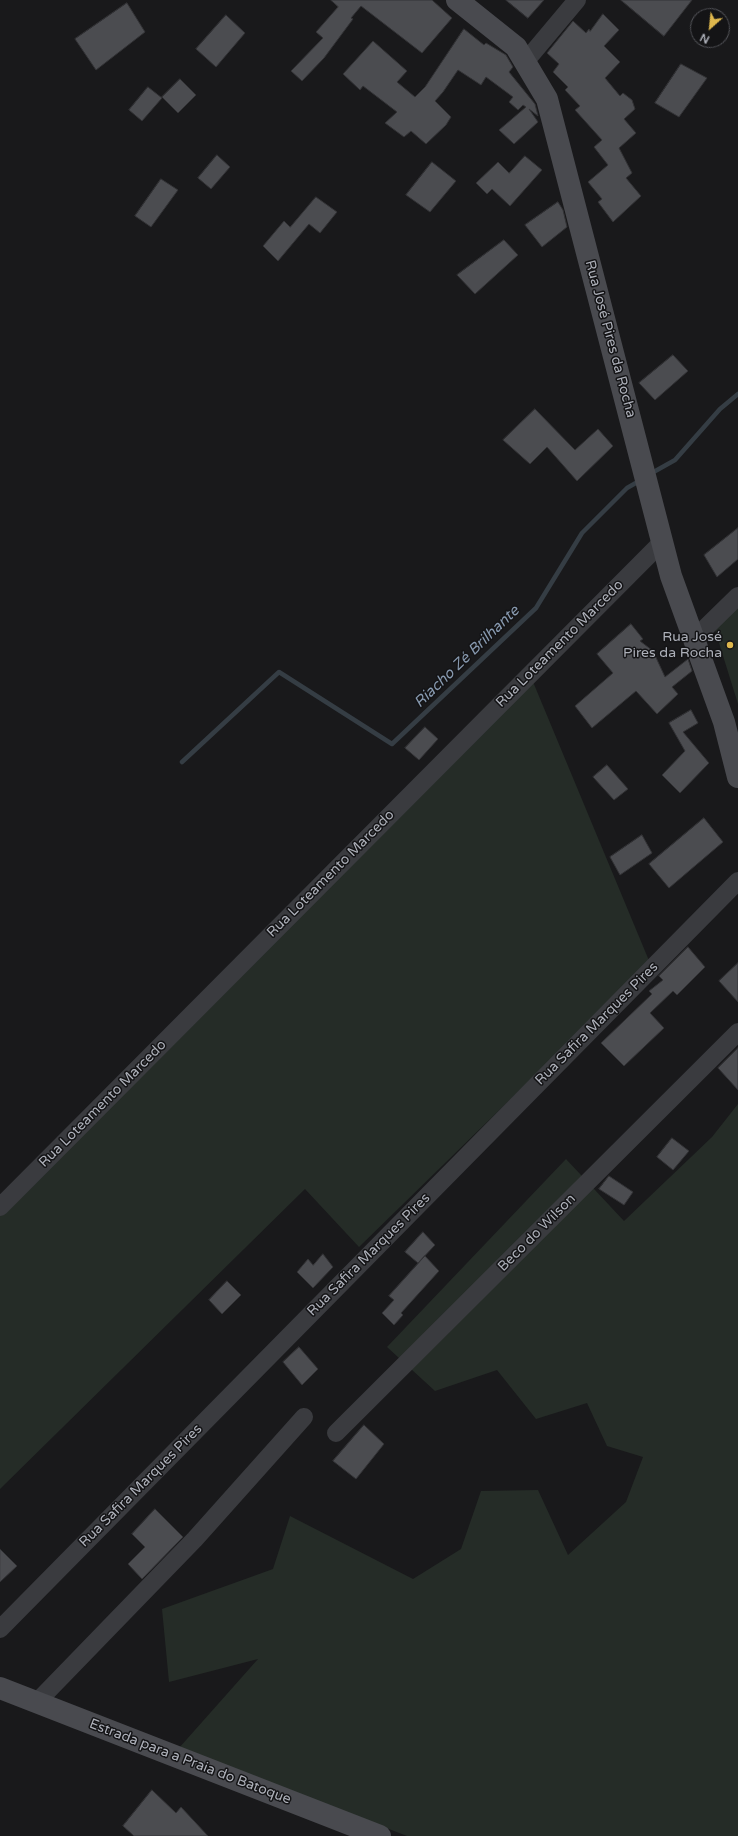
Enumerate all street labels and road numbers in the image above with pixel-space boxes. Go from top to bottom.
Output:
street label: Rua José Pires da Rocha [581,258,639,420]
street label: Rua Loteamento Marcedo [493,577,627,711]
street label: Rua Loteamento Marcedo [264,807,398,941]
street label: Rua Safira Marques Pires [532,959,662,1089]
street label: Rua Loteamento Marcedo [36,1037,170,1171]
street label: Rua Safira Marques Pires [304,1190,434,1320]
street label: Beco do Wilson [495,1191,579,1275]
street label: Rua Safira Marques Pires [76,1421,206,1551]
street label: Estrada para a Praia do Batoque [87,1716,293,1808]

